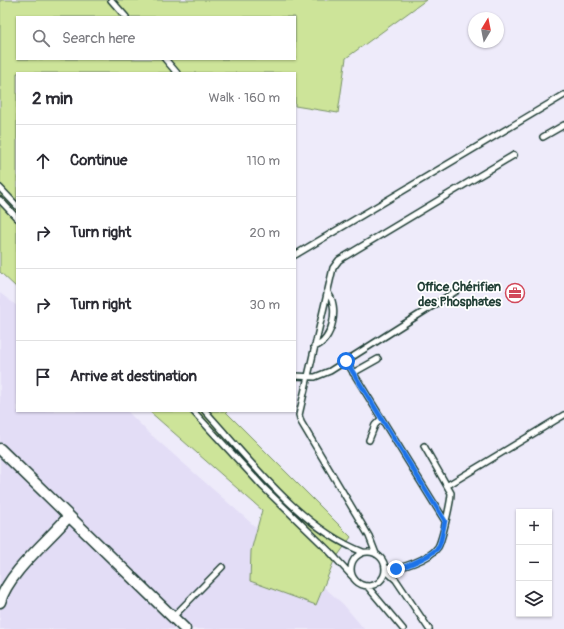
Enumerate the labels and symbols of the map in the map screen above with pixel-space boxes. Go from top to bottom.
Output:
north arrow [468,12,504,48]
place label: Office Chérifien des Phosphates [417,279,502,310]
office icon: Office Chérifien des Phosphates [504,282,526,304]
route start [337,352,355,370]
route end [387,560,405,578]

